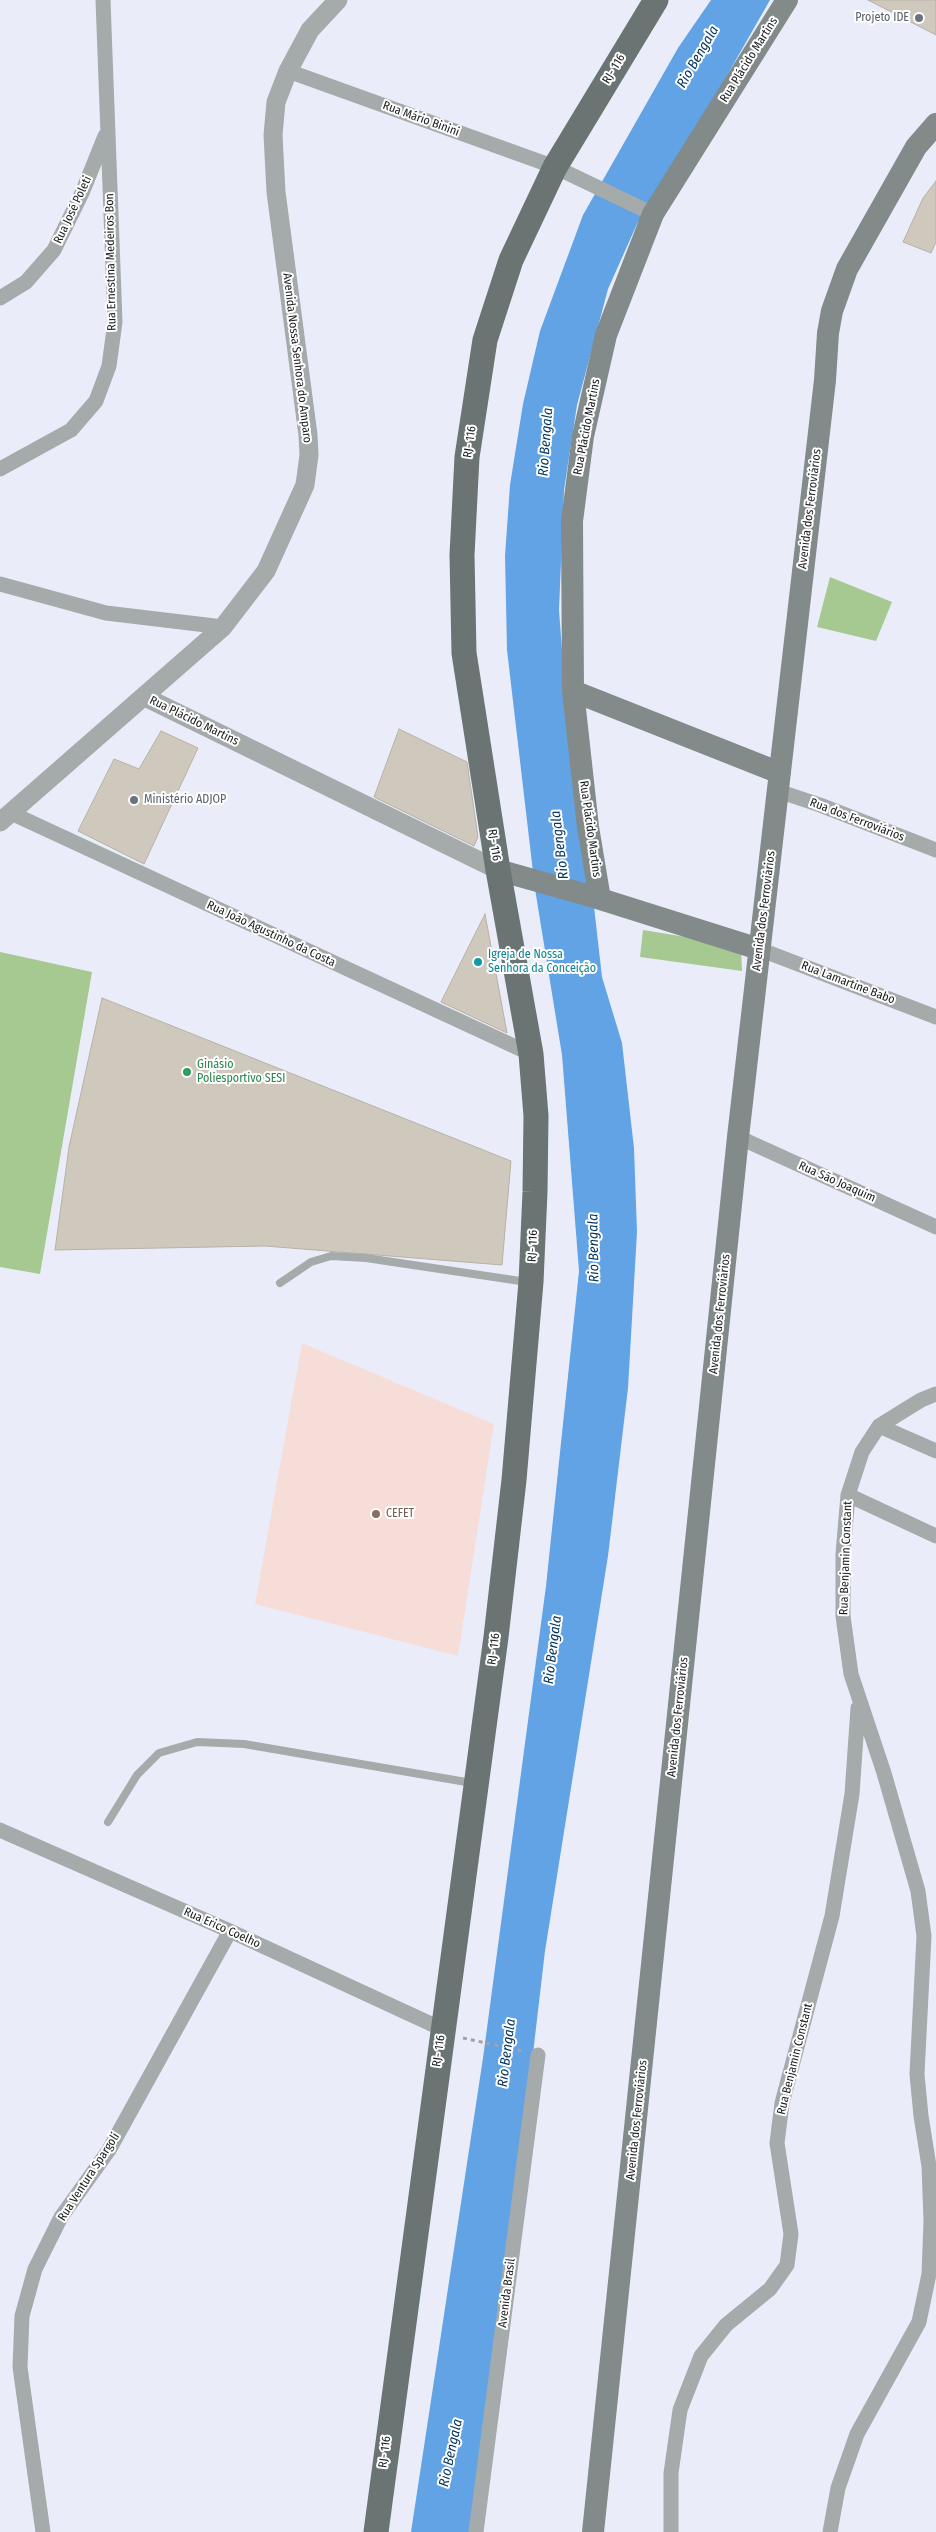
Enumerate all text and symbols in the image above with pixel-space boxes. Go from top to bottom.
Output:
place label: Projeto IDE [855,11,909,25]
marker: Projeto IDE [913,12,925,24]
street label: Rua Plácido Martins [717,15,781,105]
water label: Rio Bengala [674,23,722,91]
street label: RJ- 116 [600,52,628,86]
street label: Rua Mário Binini [381,98,461,140]
street label: Rua José Poleti [51,174,95,246]
street label: Rua Ernestina Medeiros Bon [103,193,119,331]
street label: Avenida Nossa Senhora do Amparo [279,272,315,444]
street label: Rua Plácido Martins [571,378,603,476]
water label: Rio Bengala [535,407,557,477]
street label: RJ- 116 [461,425,479,459]
street label: Avenida dos Ferroviários [796,448,824,570]
street label: Rua Plácido Martins [147,693,241,749]
street label: Rua Plácido Martins [576,780,604,878]
place label: Ministério ADJOP [144,793,226,807]
marker: Ministério ADJOP [128,794,140,806]
street label: Rua dos Ferroviários [808,795,906,845]
water label: Rio Bengala [547,810,573,880]
street label: RJ- 116 [484,828,504,862]
street label: Avenida dos Ferroviários [750,850,778,972]
street label: Rua João Agustinho da Costa [204,898,338,970]
place label: Igreja de Nossa Senhora da Conceição [488,948,596,976]
marker: Igreja de Nossa Senhora da Conceição [472,956,484,968]
street label: Rua Lamartine Babo [799,959,897,1007]
place label: Ginásio Poliesportivo SESI [197,1058,285,1086]
marker: Ginásio Poliesportivo SESI [181,1066,193,1078]
street label: Rua São Joaquim [796,1159,878,1205]
water label: Rio Bengala [585,1213,603,1283]
street label: RJ- 116 [525,1230,541,1262]
street label: Avenida dos Ferroviários [707,1253,733,1375]
street label: Rua Benjamin Constant [837,1501,855,1615]
place label: CEFET [386,1507,414,1521]
marker: CEFET [370,1508,382,1520]
water label: Rio Bengala [540,1615,566,1685]
street label: RJ- 116 [485,1632,503,1666]
street label: Avenida dos Ferroviários [665,1656,691,1778]
street label: Rua Erico Coelho [182,1905,262,1951]
street label: Rua Benjamin Constant [774,2002,816,2116]
water label: Rio Bengala [494,2018,520,2088]
street label: RJ- 116 [430,2034,448,2068]
street label: Avenida dos Ferroviários [624,2059,650,2181]
street label: Rua Ventura Spargoli [55,2130,123,2224]
street label: Avenida Brasil [496,2258,518,2328]
water label: Rio Bengala [436,2418,466,2488]
street label: RJ- 116 [376,2435,394,2469]

